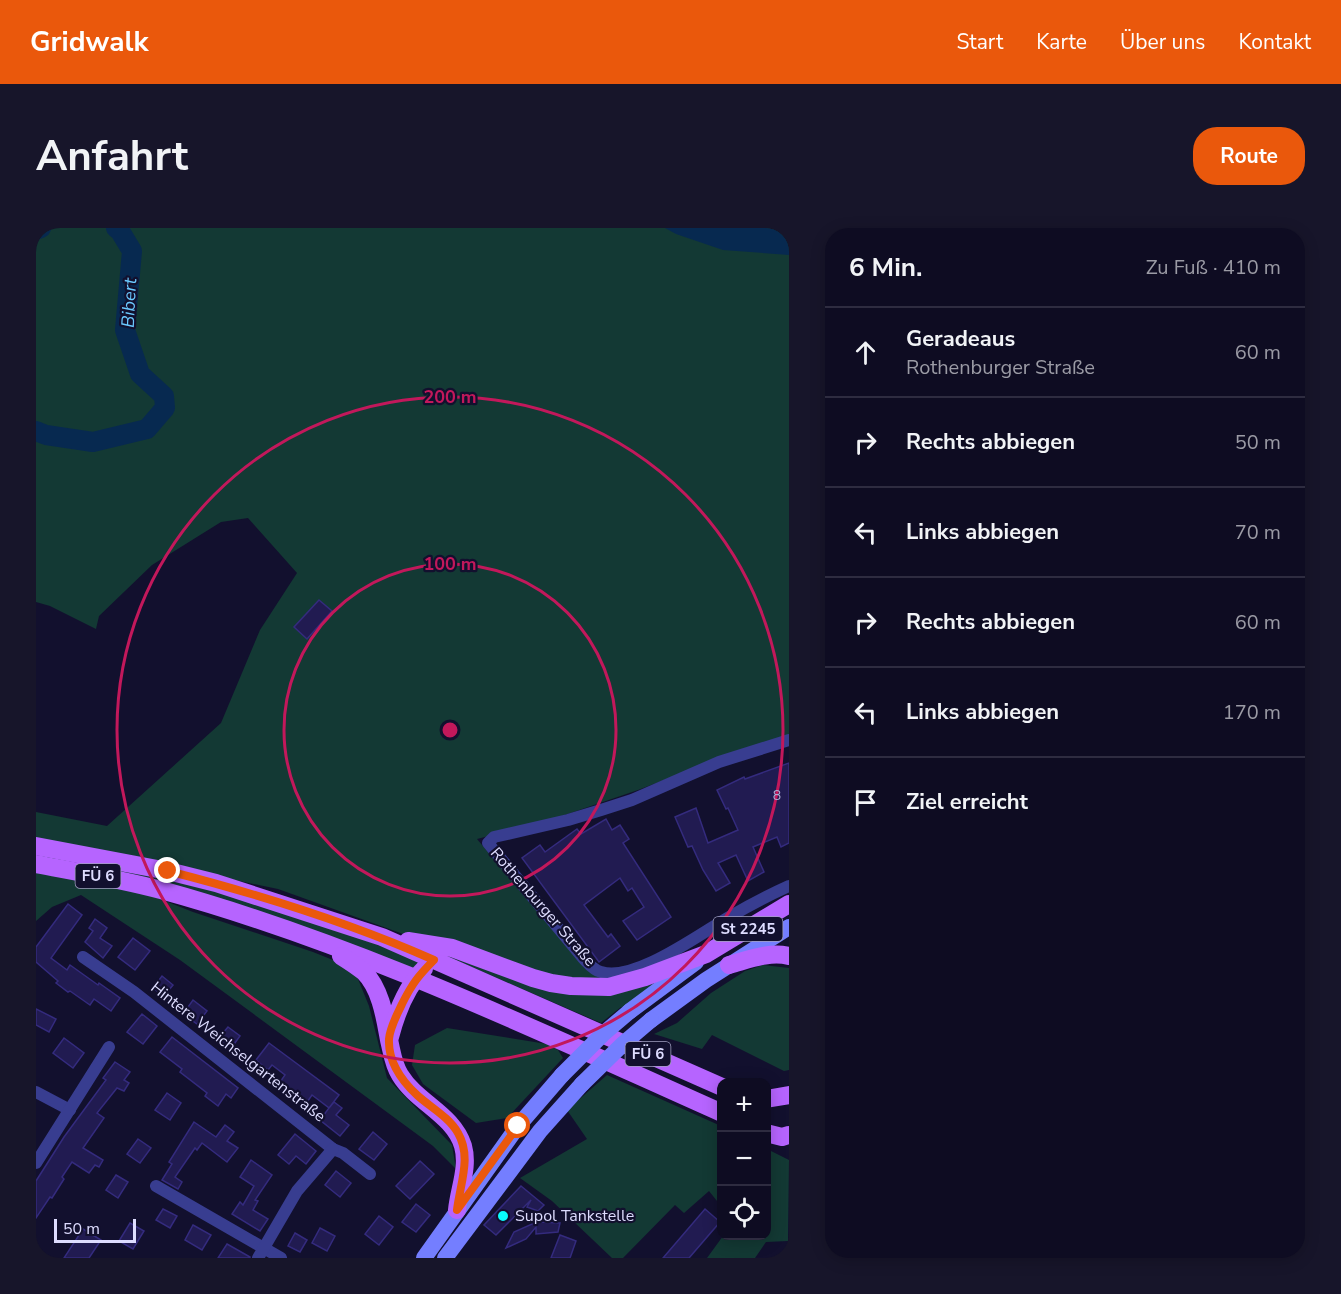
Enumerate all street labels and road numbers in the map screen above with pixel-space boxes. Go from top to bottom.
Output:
street label: Rothenburger Straße [485,843,601,971]
road number: FÜ 6 [76,864,120,888]
road number: St 2245 [714,917,782,941]
street label: Hintere Weichselgartenstraße [146,977,330,1127]
road number: FÜ 6 [626,1042,670,1066]

